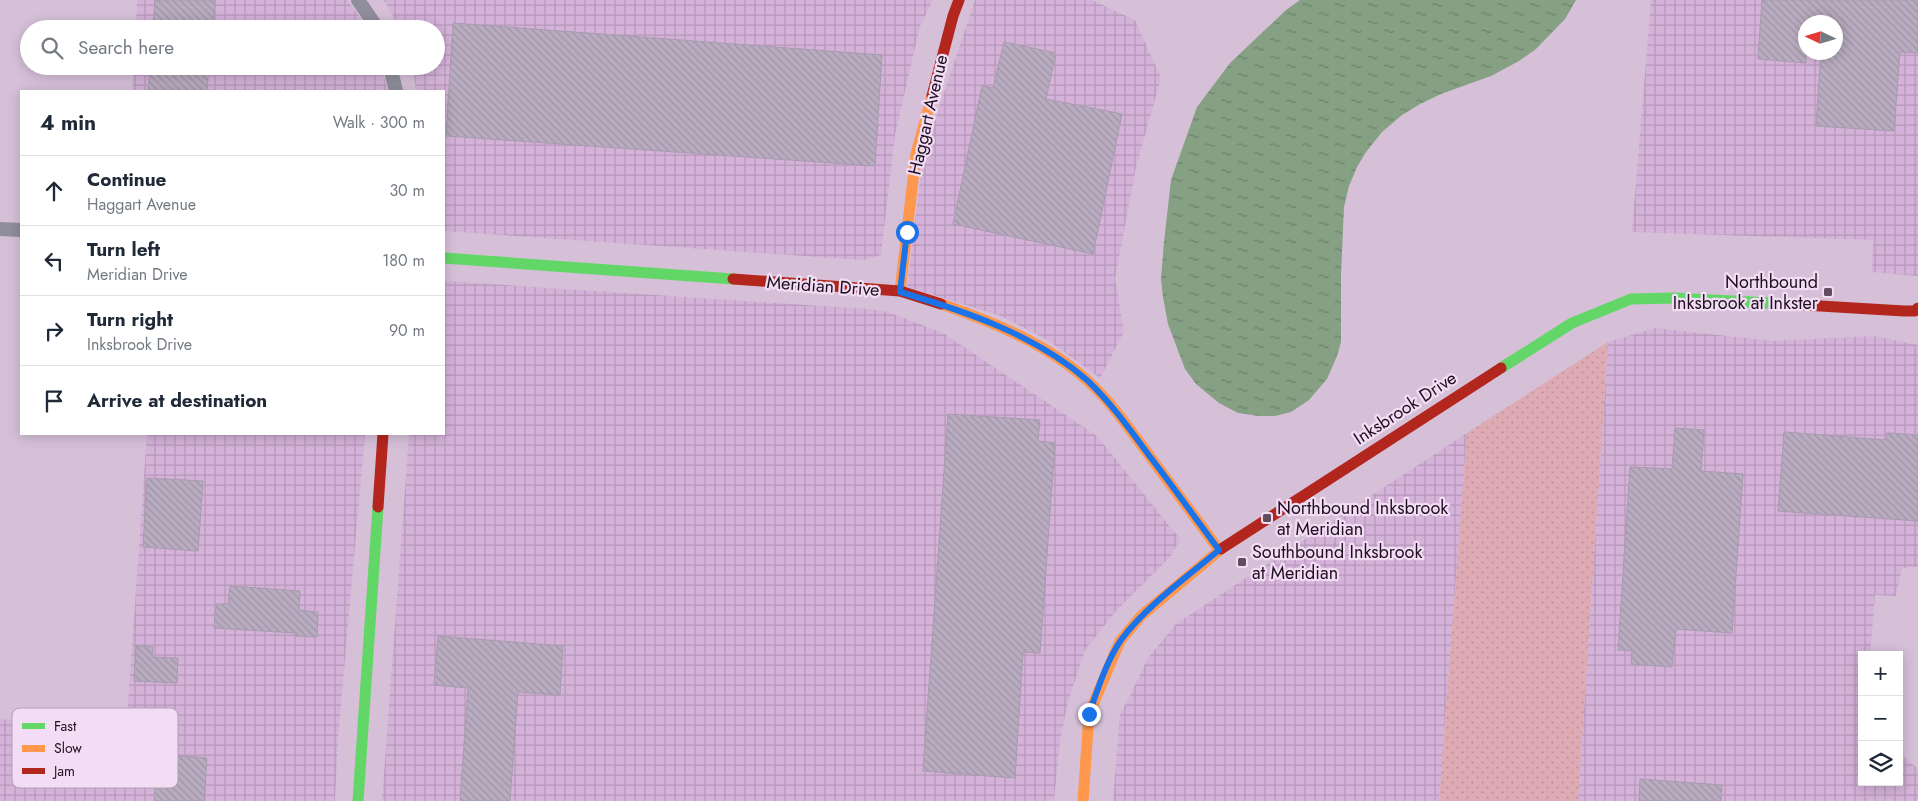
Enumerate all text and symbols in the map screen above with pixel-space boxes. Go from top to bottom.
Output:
north arrow [1798,15,1843,60]
search box [20,20,445,75]
icon: search [38,34,66,62]
text: Search here [78,34,174,61]
street label: Haggart Avenue [902,52,954,178]
text: 4 min [40,108,96,138]
text: Walk · 300 m [333,111,425,134]
text: Continue [87,166,166,193]
icon: ahead [40,177,68,205]
text: 30 m [389,179,425,202]
text: Haggart Avenue [87,193,196,216]
route start [896,221,919,244]
text: Turn left [87,236,160,263]
icon: left [40,247,68,275]
text: 180 m [382,249,425,272]
text: Meridian Drive [87,263,188,286]
street label: Meridian Drive [766,269,880,303]
place label: Northbound Inksbrook at Inkster [1673,269,1819,316]
marker: Northbound Inksbrook at Inkster [1822,286,1834,298]
text: Turn right [87,306,173,333]
icon: right [40,317,68,345]
text: 90 m [389,319,425,342]
text: Inksbrook Drive [87,333,192,356]
street label: Inksbrook Drive [1348,365,1462,451]
icon: arrive [40,387,68,415]
text: Arrive at destination [87,387,267,414]
place label: Northbound Inksbrook at Meridian [1277,495,1448,542]
marker: Northbound Inksbrook at Meridian [1261,512,1273,524]
place label: Southbound Inksbrook at Meridian [1252,539,1422,586]
marker: Southbound Inksbrook at Meridian [1236,556,1248,568]
map controls [1858,651,1903,786]
button: + [1858,651,1903,696]
button: − [1858,696,1903,741]
route end [1078,703,1101,726]
legend [12,708,178,788]
text: Fast [54,716,77,736]
text: Slow [54,738,82,758]
button: layers [1858,741,1903,786]
text: Jam [52,761,75,781]

